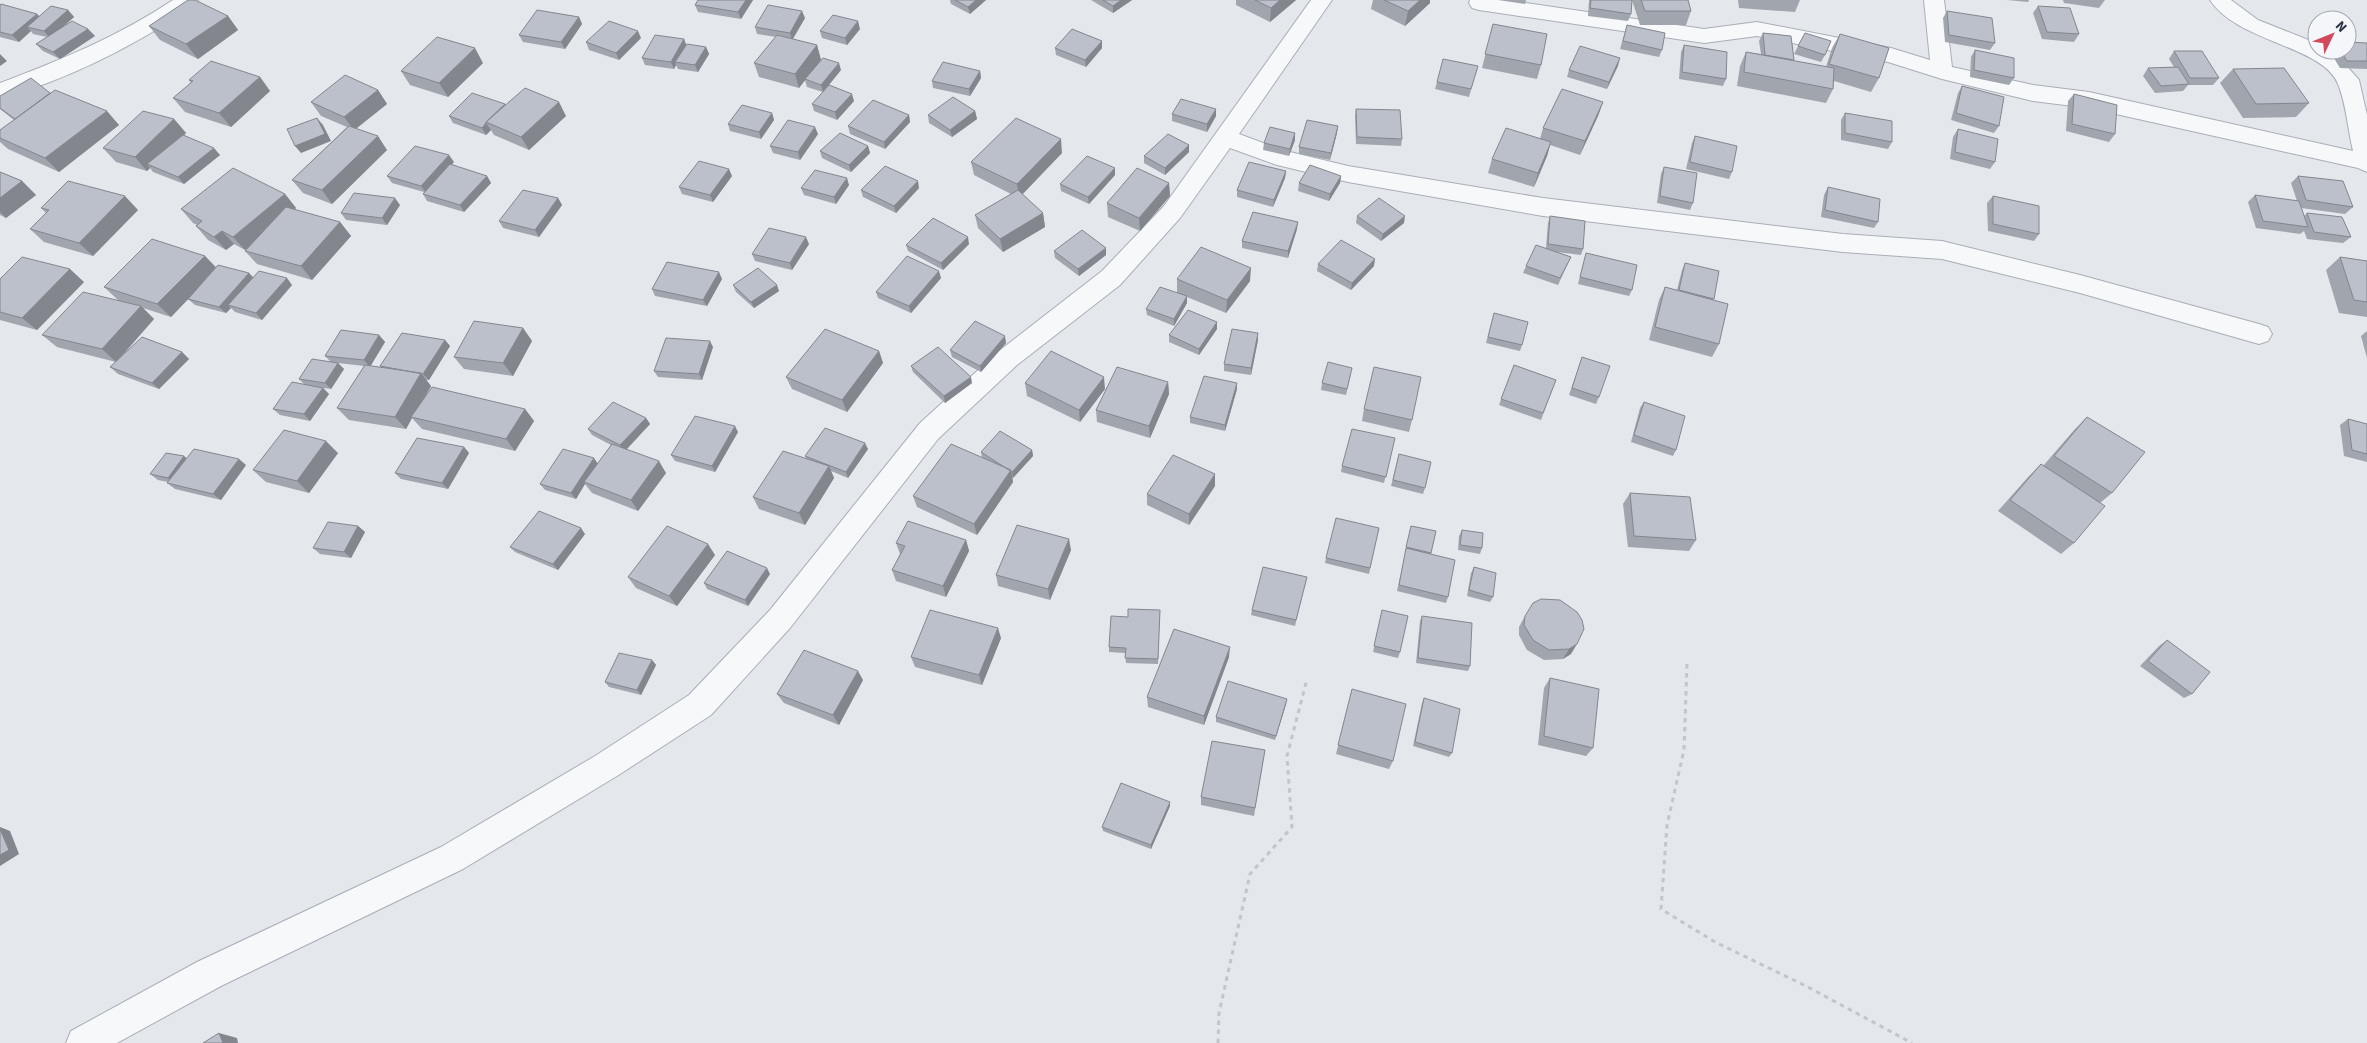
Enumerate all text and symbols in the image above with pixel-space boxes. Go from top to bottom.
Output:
north arrow [2307,10,2357,60]
text: N [2330,17,2351,37]

